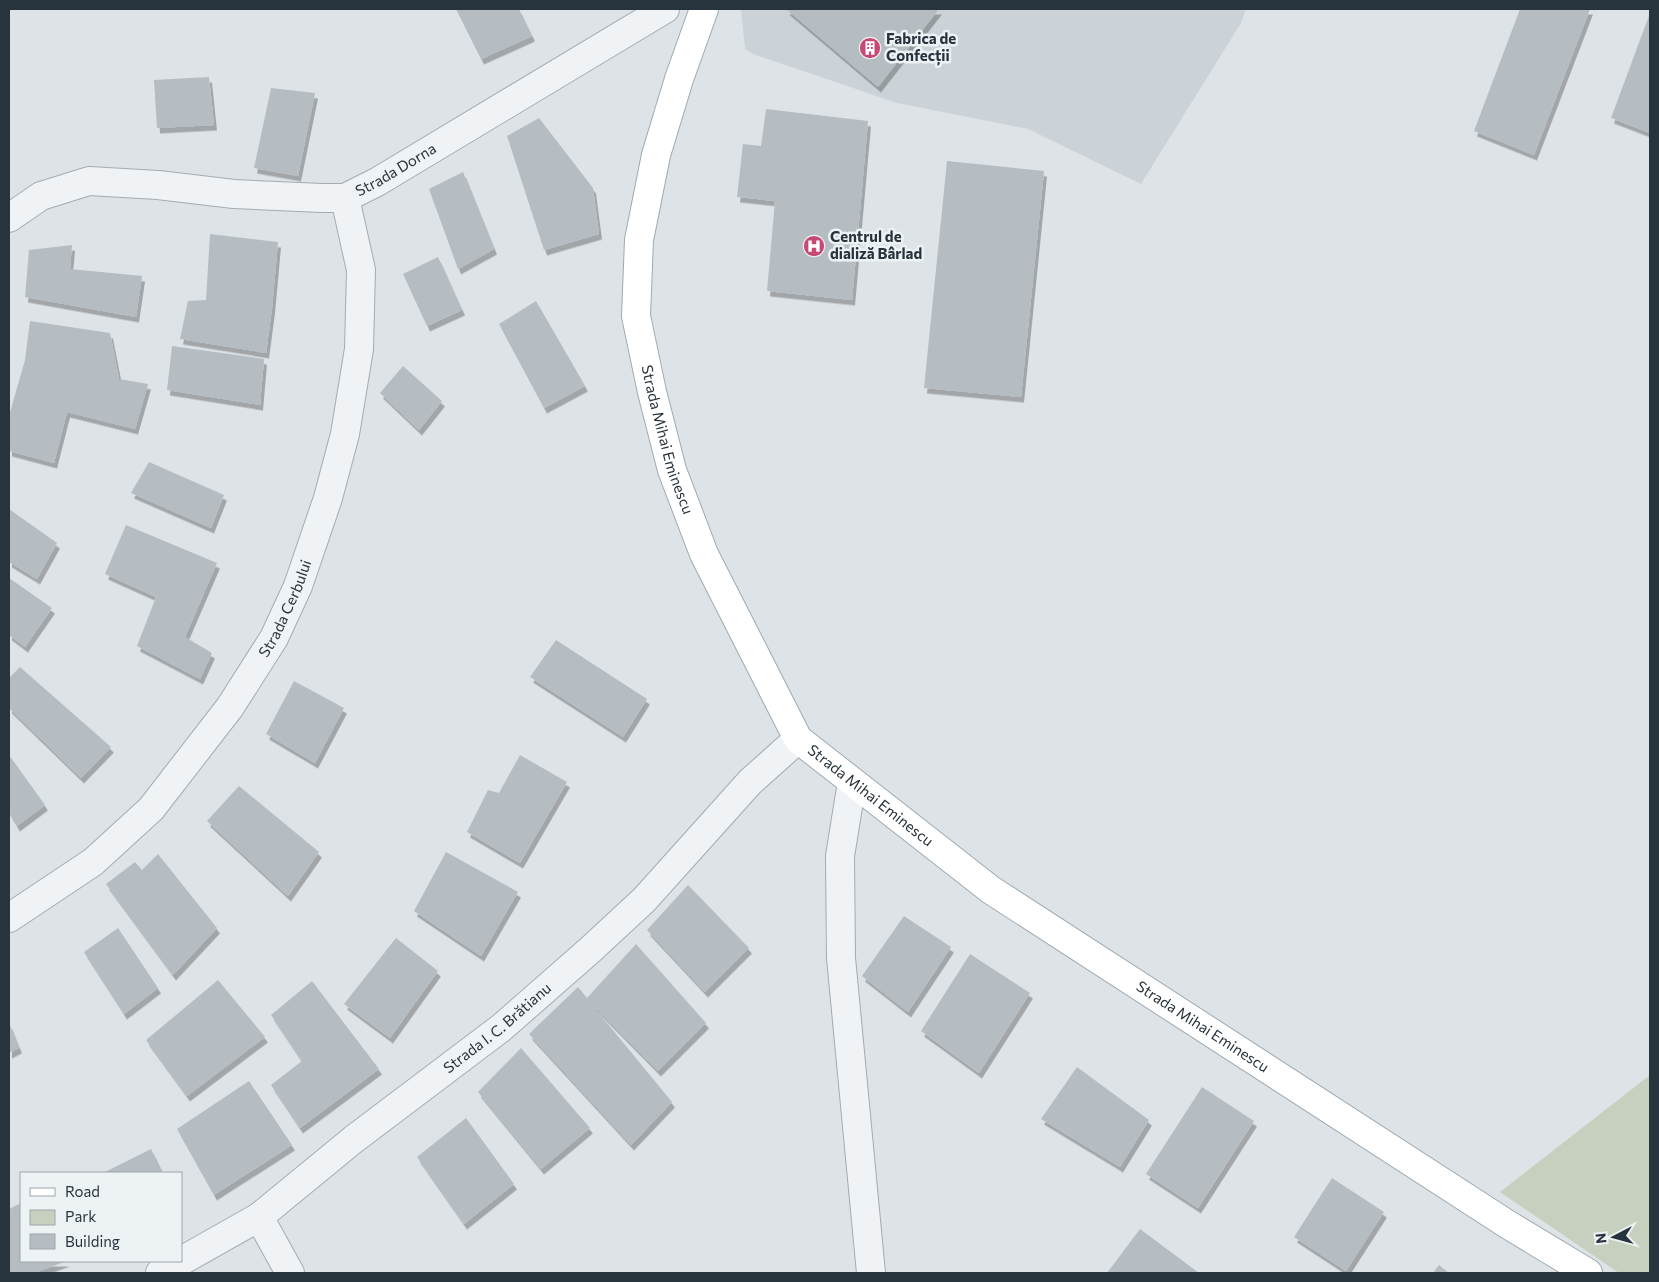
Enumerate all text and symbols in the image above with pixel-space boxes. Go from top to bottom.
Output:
place label: Fabrica de Confecții [886,29,956,66]
building icon: Fabrica de Confecții [858,36,882,60]
street label: Strada Dorna [352,139,439,199]
place label: Centrul de dializă Bârlad [830,227,922,262]
hospital icon: Centrul de dializă Bârlad [802,234,826,258]
street label: Strada Mihai Eminescu [639,363,698,516]
street label: Strada Cerbului [254,557,314,660]
street label: Strada Mihai Eminescu [805,740,937,850]
street label: Strada Mihai Eminescu [1133,977,1273,1076]
street label: Strada I. C. Brătianu [439,978,554,1076]
legend [20,1172,182,1262]
text: Road [65,1182,100,1200]
text: Park [65,1207,96,1225]
north arrow [1589,1212,1639,1262]
text: Building [65,1232,120,1250]
text: N [1592,1232,1610,1245]

